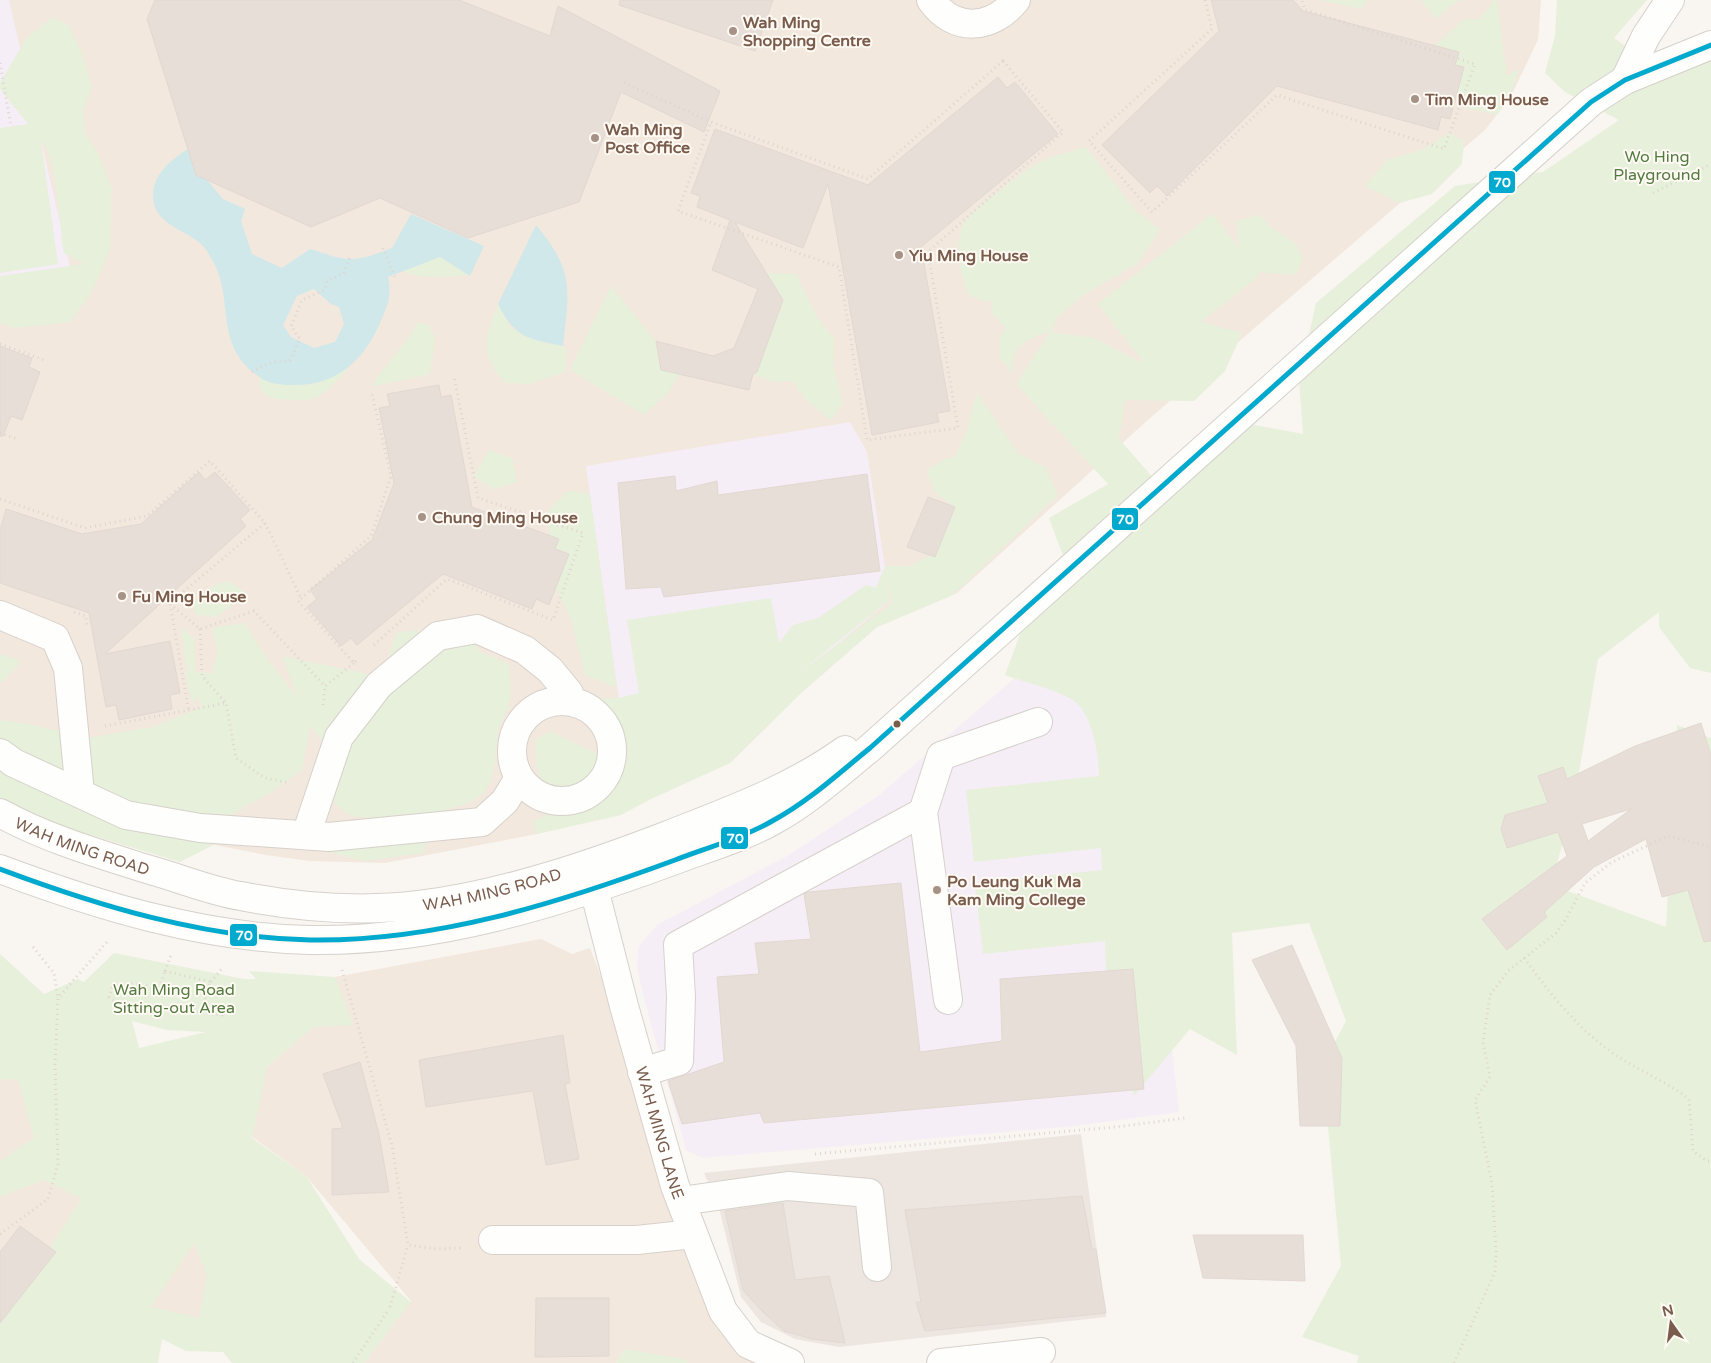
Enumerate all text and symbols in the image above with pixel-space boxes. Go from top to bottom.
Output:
place label: Wah Ming Shopping Centre [743,13,871,51]
marker: Wah Ming Shopping Centre [727,25,739,37]
place label: Tim Ming House [1424,90,1549,110]
marker: Tim Ming House [1409,93,1421,105]
place label: Wah Ming Post Office [605,120,690,158]
marker: Wah Ming Post Office [589,132,601,144]
park label: Wo Hing Playground [1613,147,1701,185]
line badge: 70 [1488,170,1516,194]
text: 70 [1493,174,1511,191]
place label: Yiu Ming House [909,246,1028,266]
marker: Yiu Ming House [893,249,905,261]
line badge: 70 [1111,507,1139,531]
place label: Chung Ming House [432,508,578,528]
marker: Chung Ming House [416,511,428,523]
text: 70 [1116,511,1134,528]
place label: Fu Ming House [132,587,246,607]
marker: Fu Ming House [116,590,128,602]
unlabelled marker [892,719,902,729]
street label: WAH MING ROAD [11,813,152,880]
line badge: 70 [720,826,749,850]
text: 70 [726,830,744,847]
street label: WAH MING ROAD [421,864,564,915]
place label: Po Leung Kuk Ma Kam Ming College [947,872,1086,910]
marker: Po Leung Kuk Ma Kam Ming College [931,884,943,896]
line badge: 70 [229,923,258,947]
text: 70 [235,927,253,944]
park label: Wah Ming Road Sitting-out Area [113,980,235,1018]
street label: WAH MING LANE [631,1064,688,1202]
north arrow [1646,1298,1696,1348]
text: N [1660,1301,1675,1320]

